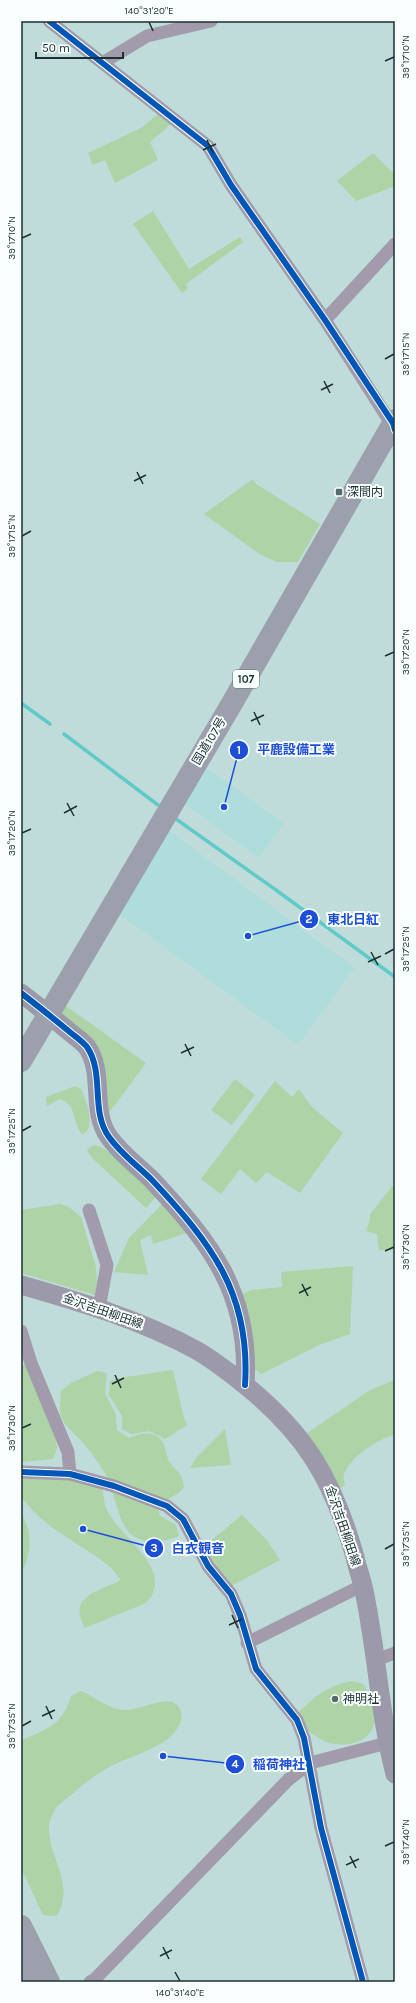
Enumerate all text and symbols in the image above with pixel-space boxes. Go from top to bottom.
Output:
text: 140°31'20"E [124,5,174,17]
scale bar [36,34,123,60]
text: 39°17'10"N [400,35,412,79]
text: 50 m [42,41,70,55]
text: 39°17'10"N [6,216,18,260]
text: 39°17'15"N [400,332,412,376]
place label: 深間内 [347,485,383,499]
marker: 深間内 [334,487,344,497]
text: 39°17'15"N [6,514,18,558]
text: 39°17'20"N [400,629,412,675]
road number: 107 [233,670,259,688]
street label: 国道107号 [189,715,229,767]
callout: 平鹿設備工業 [229,737,343,762]
text: 平鹿設備工業 [257,742,335,757]
text: 1 [237,743,241,757]
text: 39°17'20"N [6,810,18,856]
callout: 東北日紅 [299,907,387,932]
text: 2 [305,912,313,926]
text: 東北日紅 [327,912,379,927]
text: 39°17'25"N [400,926,412,972]
text: 39°17'25"N [6,1108,18,1154]
text: 39°17'30"N [400,1224,412,1270]
street label: 金沢吉田柳田線 [61,1291,145,1331]
text: 39°17'30"N [6,1405,18,1451]
street label: 金沢吉田柳田線 [323,1484,363,1568]
text: 39°17'35"N [400,1521,412,1567]
callout: 白衣観音 [144,1536,232,1561]
text: 3 [150,1541,158,1555]
text: 白衣観音 [172,1541,224,1556]
place label: 神明社 [343,1692,379,1706]
marker: 神明社 [330,1694,340,1704]
text: 39°17'35"N [6,1703,18,1749]
callout: 稲荷神社 [225,1752,313,1777]
text: 4 [231,1757,239,1771]
text: 稲荷神社 [253,1757,305,1772]
text: 39°17'40"N [400,1819,412,1865]
text: 140°31'40"E [156,1987,204,1999]

